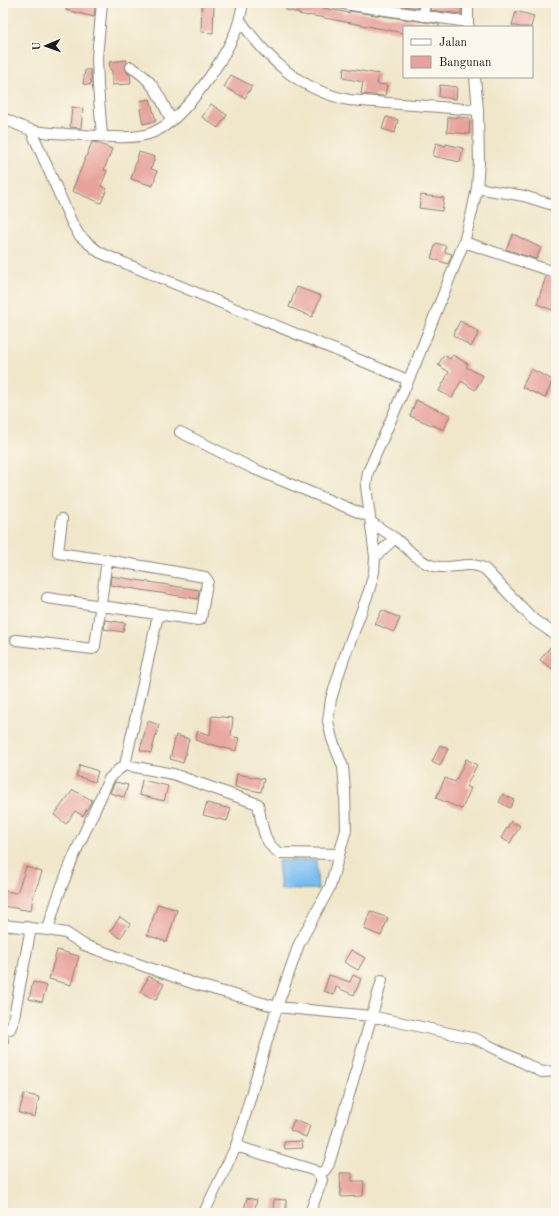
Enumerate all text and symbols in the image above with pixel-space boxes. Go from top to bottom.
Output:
north arrow [26,26,66,66]
legend [403,26,533,78]
text: Jalan [439,37,468,49]
text: U [32,41,43,51]
text: Bangunan [439,57,492,69]

